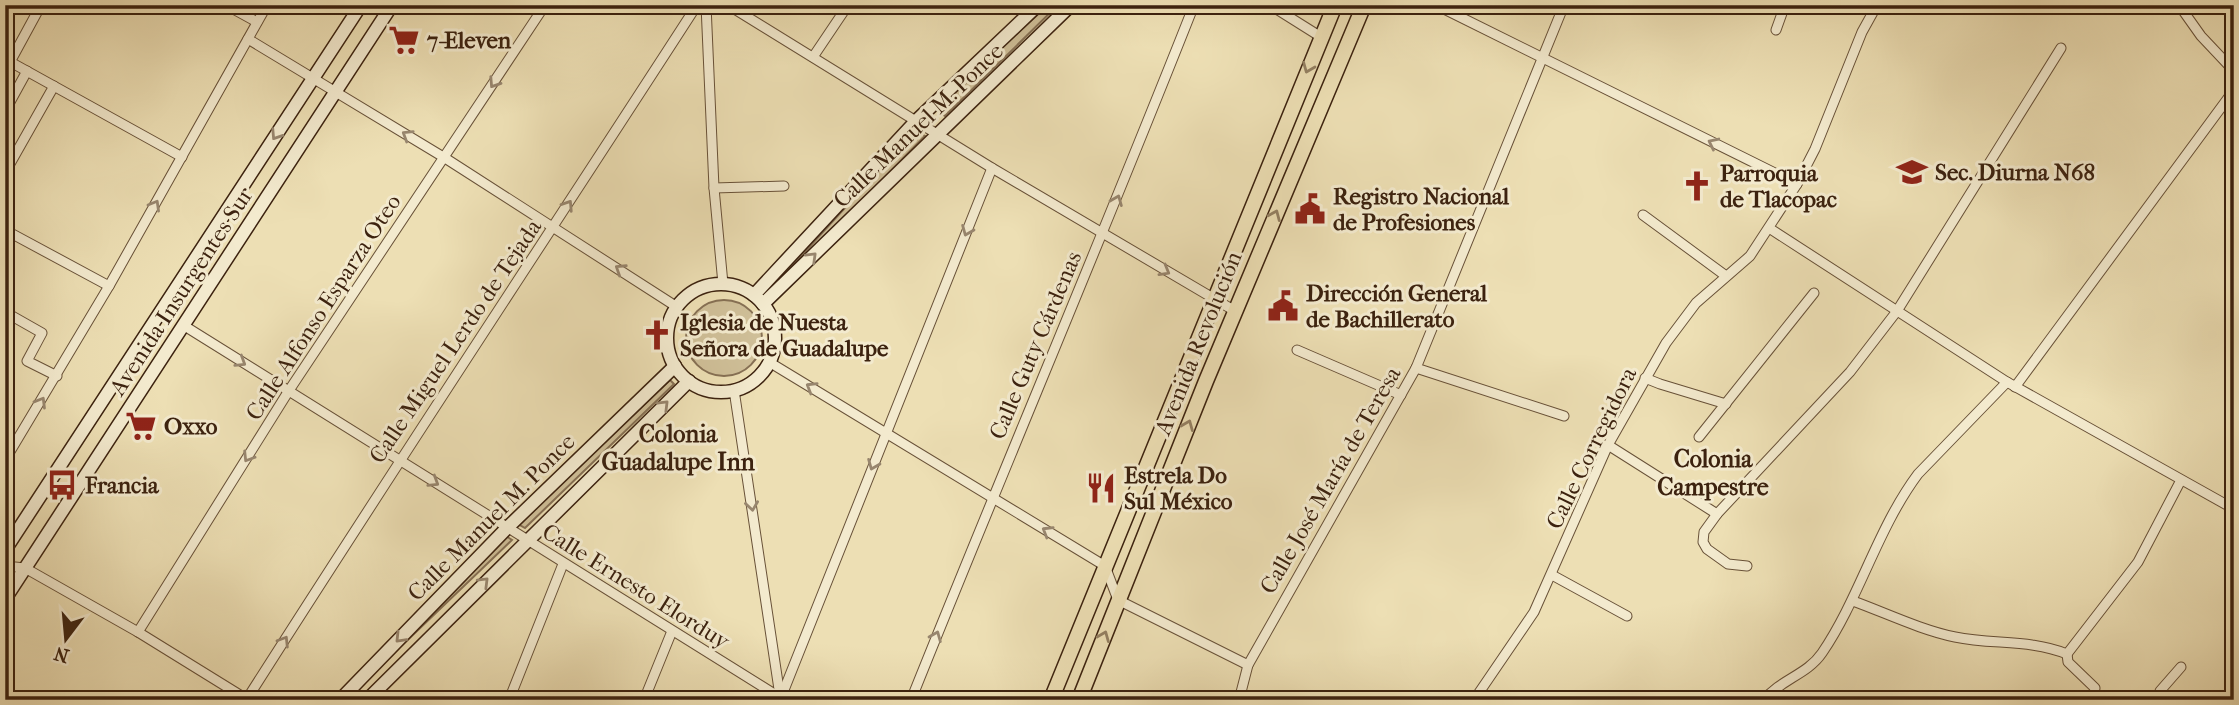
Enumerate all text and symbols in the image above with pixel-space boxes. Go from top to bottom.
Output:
supermarket icon: 7-Eleven [387,23,421,57]
place label: 7-Eleven [426,27,512,54]
street label: Calle Manuel M. Ponce [828,37,1009,213]
one-way arrow [1303,62,1317,74]
one-way arrow [490,75,503,88]
one-way arrow [272,127,284,140]
one-way arrow [401,130,414,143]
one-way arrow [1708,137,1720,151]
school or university icon: Sec. Diurna N68 [1895,155,1929,189]
place label: Sec. Diurna N68 [1935,159,2095,186]
place label: Parroquia de Tlacopac [1720,160,1837,213]
church icon: Parroquia de Tlacopac [1680,169,1714,203]
street label: Avenida Insurgentes Sur [103,182,259,401]
place label: Registro Nacional de Profesiones [1333,183,1510,236]
street label: Calle Alfonso Esparza Oteo [240,189,407,425]
public building icon: Registro Nacional de Profesiones [1293,192,1327,226]
one-way arrow [1108,195,1122,207]
one-way arrow [147,199,160,212]
one-way arrow [560,199,573,212]
one-way arrow [1267,210,1281,222]
street label: Calle Miguel Lerdo de Tejada [364,214,547,468]
one-way arrow [961,225,975,237]
street label: Calle Guty Cárdenas [984,247,1087,443]
street label: Avenida Revolución [1149,247,1248,440]
one-way arrow [804,253,817,266]
one-way arrow [1158,263,1171,276]
one-way arrow [614,265,627,278]
place label: Dirección General de Bachillerato [1306,280,1488,333]
public building icon: Dirección General de Bachillerato [1266,289,1300,323]
place label: Iglesia de Nuesta Señora de Guadalupe [680,309,889,362]
church icon: Iglesia de Nuesta Señora de Guadalupe [640,318,674,352]
one-way arrow [233,353,246,366]
street label: Calle José María de Teresa [1254,362,1407,598]
street label: Calle Corregidora [1541,363,1642,533]
one-way arrow [806,382,819,395]
one-way arrow [33,396,46,409]
one-way arrow [655,401,668,414]
supermarket icon: Oxxo [124,409,158,443]
place label: Oxxo [164,413,218,440]
district label: Colonia Guadalupe Inn [601,420,756,476]
one-way arrow [1180,420,1194,432]
street label: Calle Manuel M. Ponce [402,428,581,607]
district label: Colonia Campestre [1657,445,1769,501]
one-way arrow [243,449,256,462]
one-way arrow [867,458,881,470]
place label: Estrela Do Sul México [1124,462,1233,515]
bus stop icon: Francia [45,468,79,502]
restaurant icon: Estrela Do Sul México [1084,471,1118,505]
place label: Francia [84,472,160,499]
one-way arrow [426,474,439,487]
one-way arrow [744,500,759,512]
street label: Calle Ernesto Elorduy [537,518,735,655]
one-way arrow [1041,527,1054,540]
one-way arrow [476,578,489,591]
north arrow [32,604,102,674]
one-way arrow [396,630,409,643]
one-way arrow [928,631,942,644]
one-way arrow [1095,631,1109,643]
one-way arrow [275,636,288,649]
text: N [51,642,72,667]

